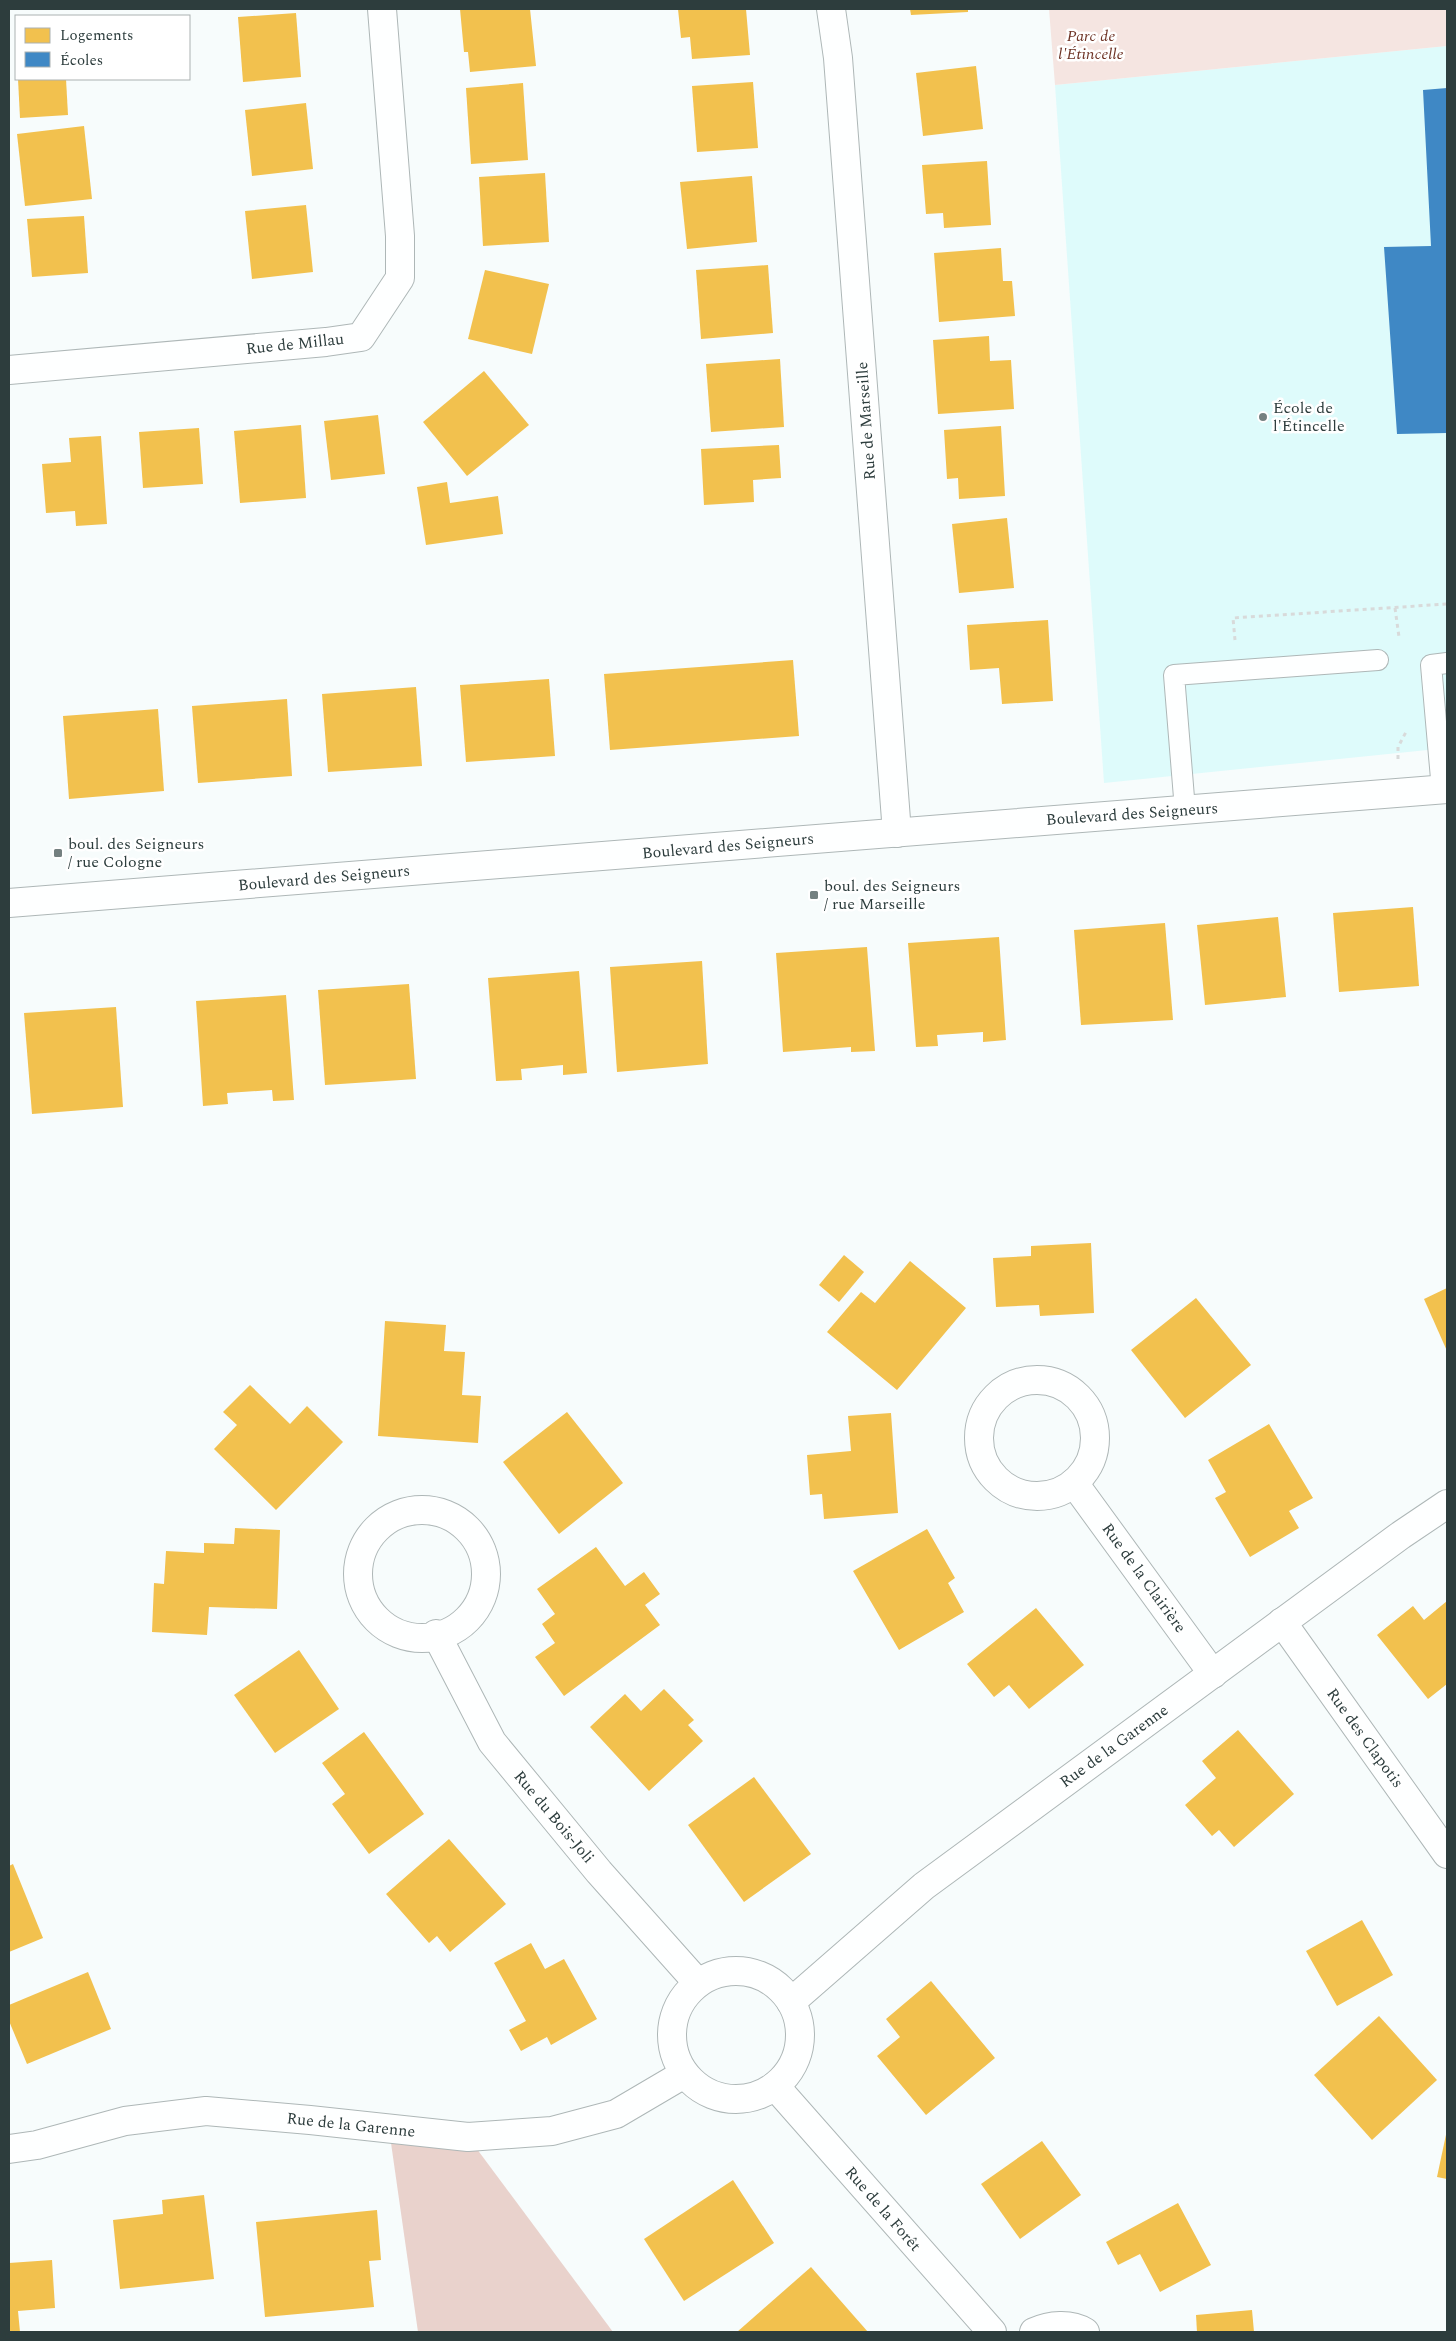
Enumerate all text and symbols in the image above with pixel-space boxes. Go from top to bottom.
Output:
legend [15,15,190,80]
text: Logements [60,24,134,47]
park label: Parc de l'Étincelle [1058,24,1124,66]
text: Écoles [60,49,103,72]
street label: Rue de Millau [245,327,345,361]
street label: Rue de Marseille [850,361,882,481]
place label: École de l'Étincelle [1273,396,1345,438]
marker: École de l'Étincelle [1257,411,1269,423]
street label: Boulevard des Seigneurs [1045,796,1219,832]
street label: Boulevard des Seigneurs [641,827,815,865]
place label: boul. des Seigneurs / rue Cologne [68,832,204,874]
marker: boul. des Seigneurs / rue Cologne [52,847,64,859]
street label: Boulevard des Seigneurs [237,859,411,897]
place label: boul. des Seigneurs / rue Marseille [824,874,960,916]
marker: boul. des Seigneurs / rue Marseille [808,889,820,901]
street label: Rue de la Clairière [1096,1518,1192,1638]
street label: Rue des Clapotis [1320,1683,1410,1793]
street label: Rue de la Garenne [1055,1698,1173,1794]
street label: Rue du Bois-Joli [508,1765,600,1869]
street label: Rue de la Garenne [286,2106,416,2144]
street label: Rue de la Forêt [839,2161,927,2257]

